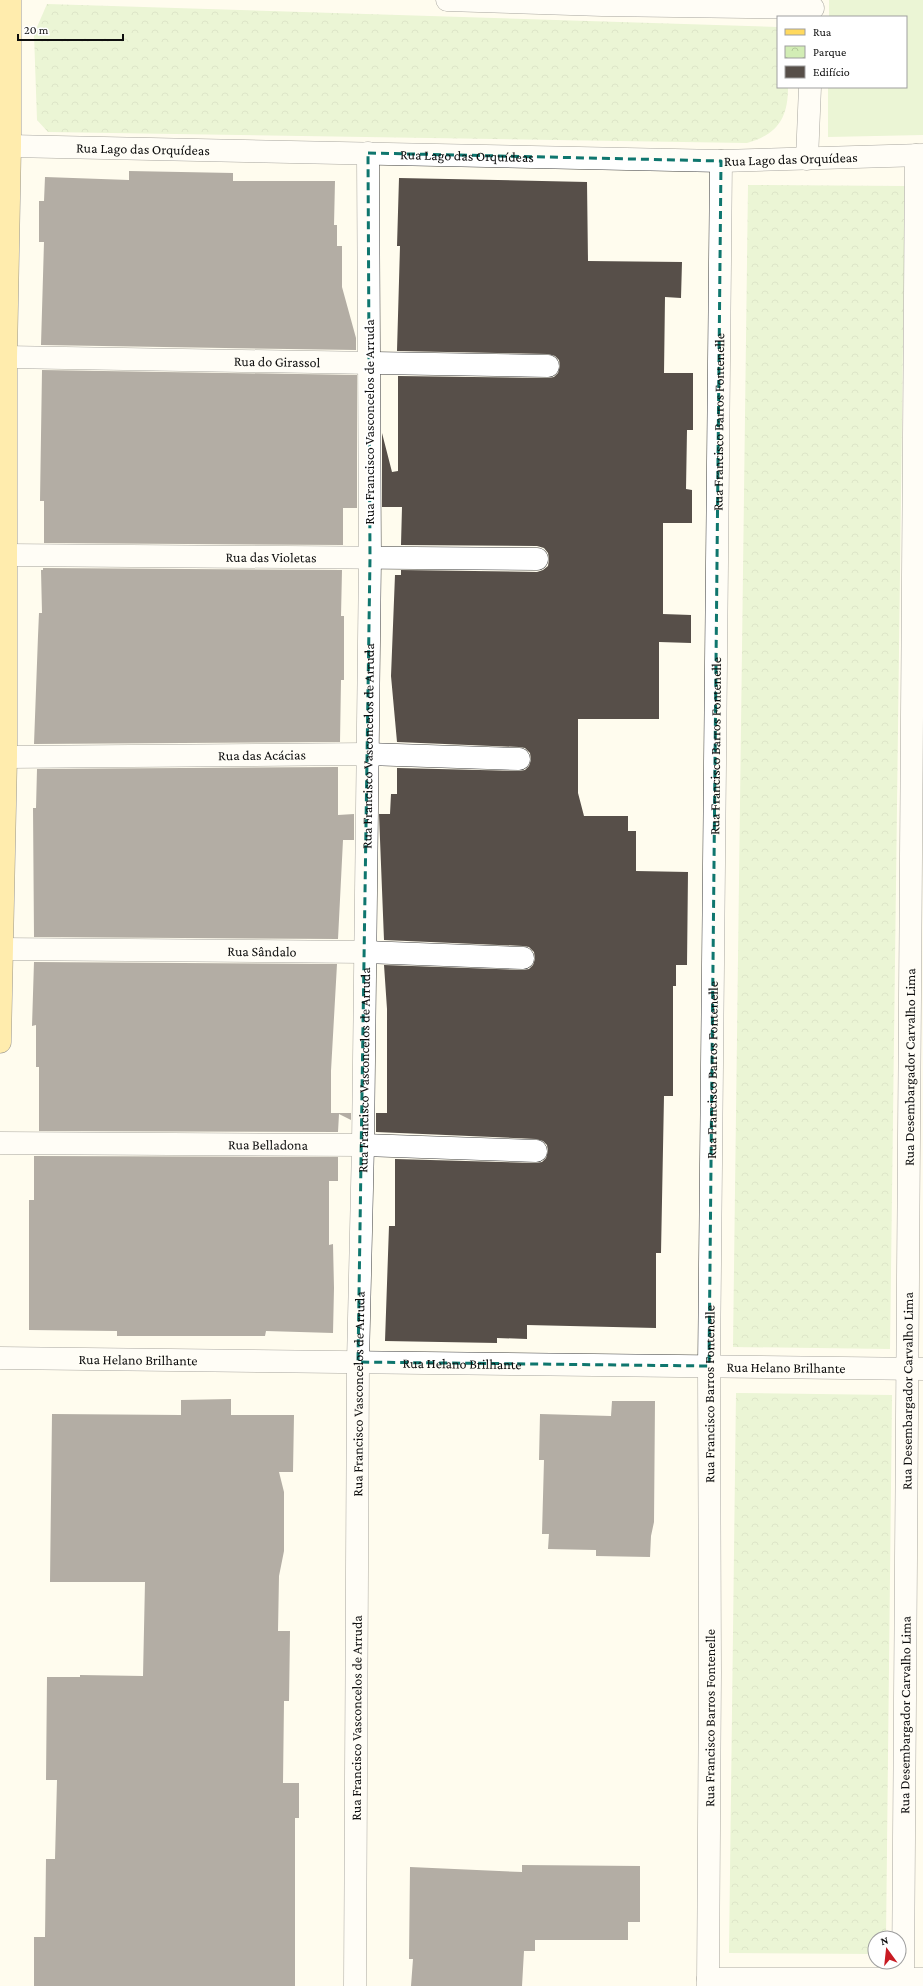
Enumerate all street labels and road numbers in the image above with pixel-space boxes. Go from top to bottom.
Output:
street label: Rua Lago das Orquídeas [76,139,210,158]
street label: Rua Lago das Orquídeas [400,146,534,165]
street label: Rua Lago das Orquídeas [724,149,858,169]
street label: Rua Francisco Vasconcelos de Arruda [361,319,377,525]
street label: Rua Francisco Barros Fontenelle [710,333,727,511]
street label: Rua do Girassol [234,353,321,370]
street label: Rua das Violetas [225,549,317,565]
street label: Rua Francisco Vasconcelos de Arruda [359,643,377,849]
street label: Rua Francisco Barros Fontenelle [706,657,724,835]
street label: Rua das Acácias [218,747,306,763]
street label: Rua Sândalo [227,943,297,959]
street label: Rua Francisco Vasconcelos de Arruda [354,967,373,1173]
street label: Rua Desembargador Carvalho Lima [901,968,918,1166]
street label: Rua Francisco Barros Fontenelle [703,981,721,1159]
street label: Rua Belladona [228,1136,309,1153]
street label: Rua Francisco Vasconcelos de Arruda [349,1291,368,1497]
street label: Rua Desembargador Carvalho Lima [898,1292,916,1490]
street label: Rua Francisco Barros Fontenelle [701,1305,718,1483]
street label: Rua Helano Brilhante [78,1351,198,1368]
street label: Rua Helano Brilhante [402,1355,522,1372]
street label: Rua Helano Brilhante [726,1359,846,1376]
street label: Rua Francisco Vasconcelos de Arruda [348,1615,365,1821]
street label: Rua Desembargador Carvalho Lima [896,1616,914,1814]
street label: Rua Francisco Barros Fontenelle [701,1629,718,1807]

